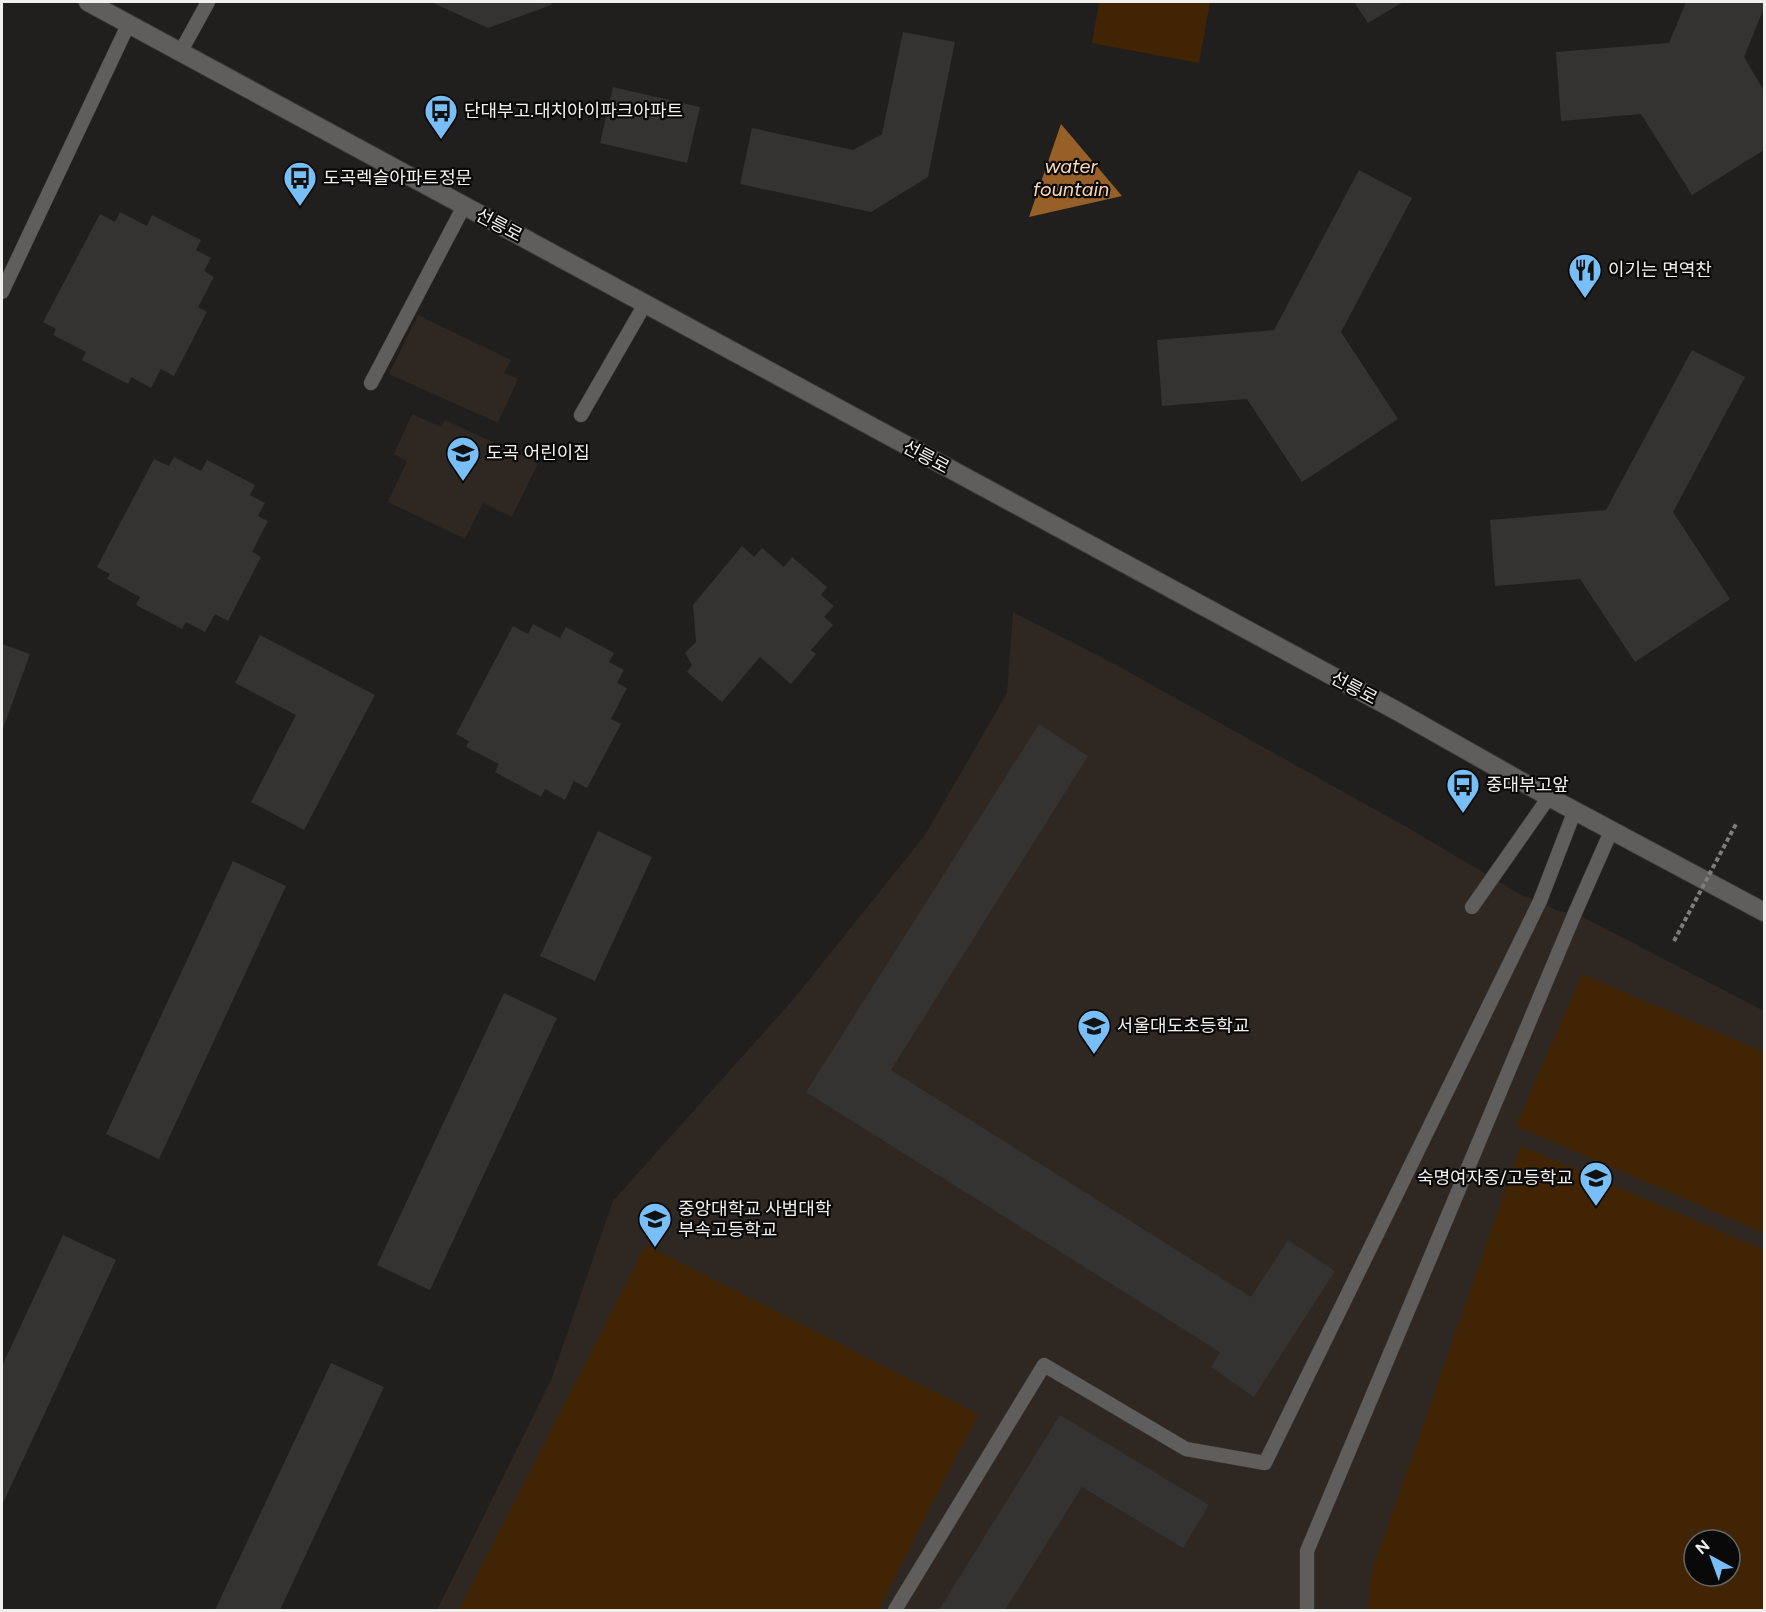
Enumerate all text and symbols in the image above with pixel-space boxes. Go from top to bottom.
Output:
bus stop icon: 단대부고.대치아이파크아파트 [423,93,459,140]
place label: 단대부고.대치아이파크아파트 [464,100,683,122]
water label: water fountain [1033,154,1109,201]
bus stop icon: 도곡렉슬아파트정문 [282,160,318,207]
place label: 도곡렉슬아파트정문 [323,167,472,189]
street label: 선릉로 [472,204,526,246]
restaurant icon: 이기는 면역찬 [1567,252,1603,299]
place label: 이기는 면역찬 [1608,259,1712,281]
school or university icon: 도곡 어린이집 [445,435,481,482]
street label: 선릉로 [899,436,953,478]
place label: 도곡 어린이집 [486,442,590,464]
street label: 선릉로 [1327,667,1381,709]
bus stop icon: 중대부고앞 [1445,767,1481,814]
place label: 중대부고앞 [1486,774,1569,796]
school or university icon: 서울대도초등학교 [1076,1008,1112,1055]
place label: 서울대도초등학교 [1117,1015,1249,1037]
school or university icon: 숙명여자중/고등학교 [1578,1160,1614,1207]
place label: 숙명여자중/고등학교 [1417,1167,1573,1189]
place label: 중앙대학교 사범대학 부속고등학교 [678,1198,832,1241]
school or university icon: 중앙대학교 사범대학 부속고등학교 [637,1201,673,1248]
north arrow [1682,1528,1742,1588]
text: N [1692,1536,1713,1558]

